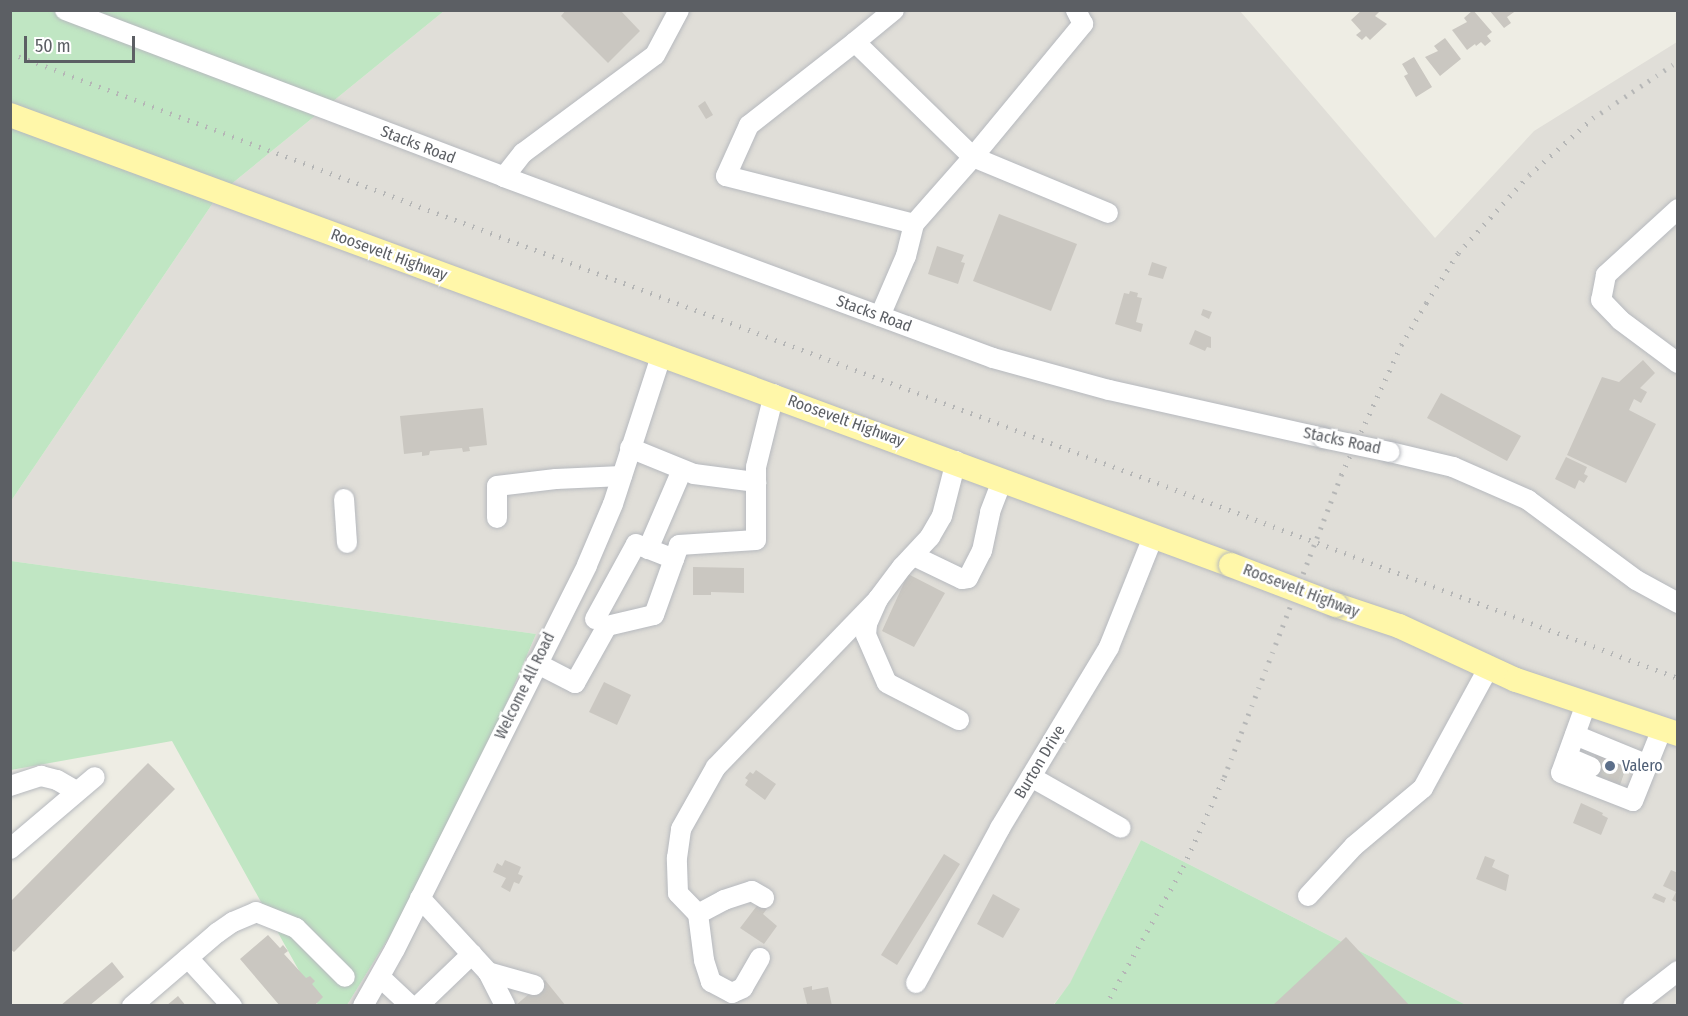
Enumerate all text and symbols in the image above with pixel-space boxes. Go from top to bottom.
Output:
scale bar [27,24,138,62]
text: 50 m [35,35,71,57]
street label: Stacks Road [378,122,458,168]
street label: Roosevelt Highway [328,225,450,285]
street label: Stacks Road [834,291,914,337]
street label: Roosevelt Highway [785,391,907,451]
street label: Stacks Road [1301,423,1383,459]
street label: Roosevelt Highway [1240,560,1362,622]
street label: Welcome All Road [491,629,559,743]
street label: Burton Drive [1011,722,1069,802]
place label: Valero [1622,756,1663,776]
marker: Valero [1603,759,1617,773]

